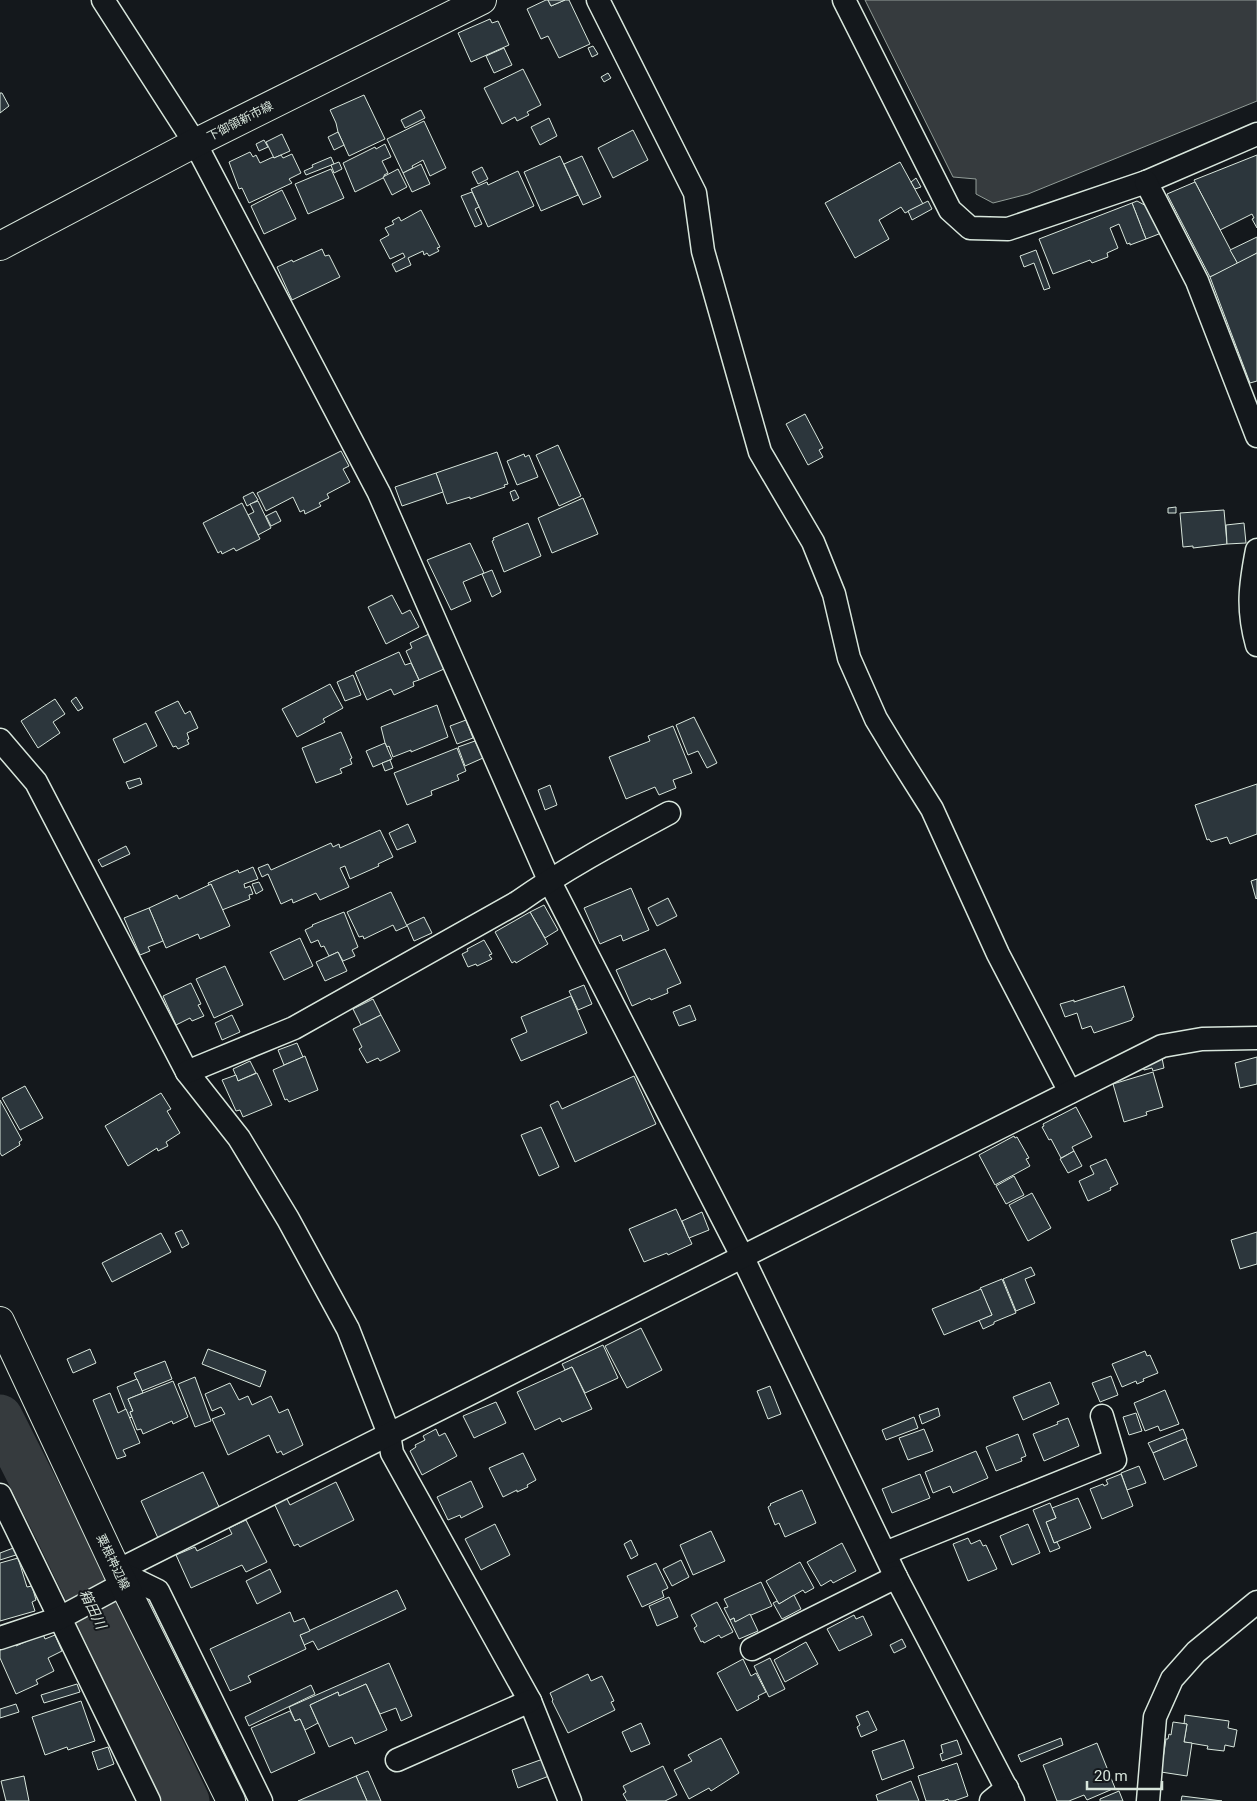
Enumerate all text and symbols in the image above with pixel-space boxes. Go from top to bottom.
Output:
street label: 下御領新市線 [205,98,275,144]
street label: 粟根神辺線 [94,1532,132,1592]
water label: 箱田川 [77,1587,110,1633]
scale bar [1087,1758,1162,1790]
text: 20 m [1094,1767,1128,1785]

